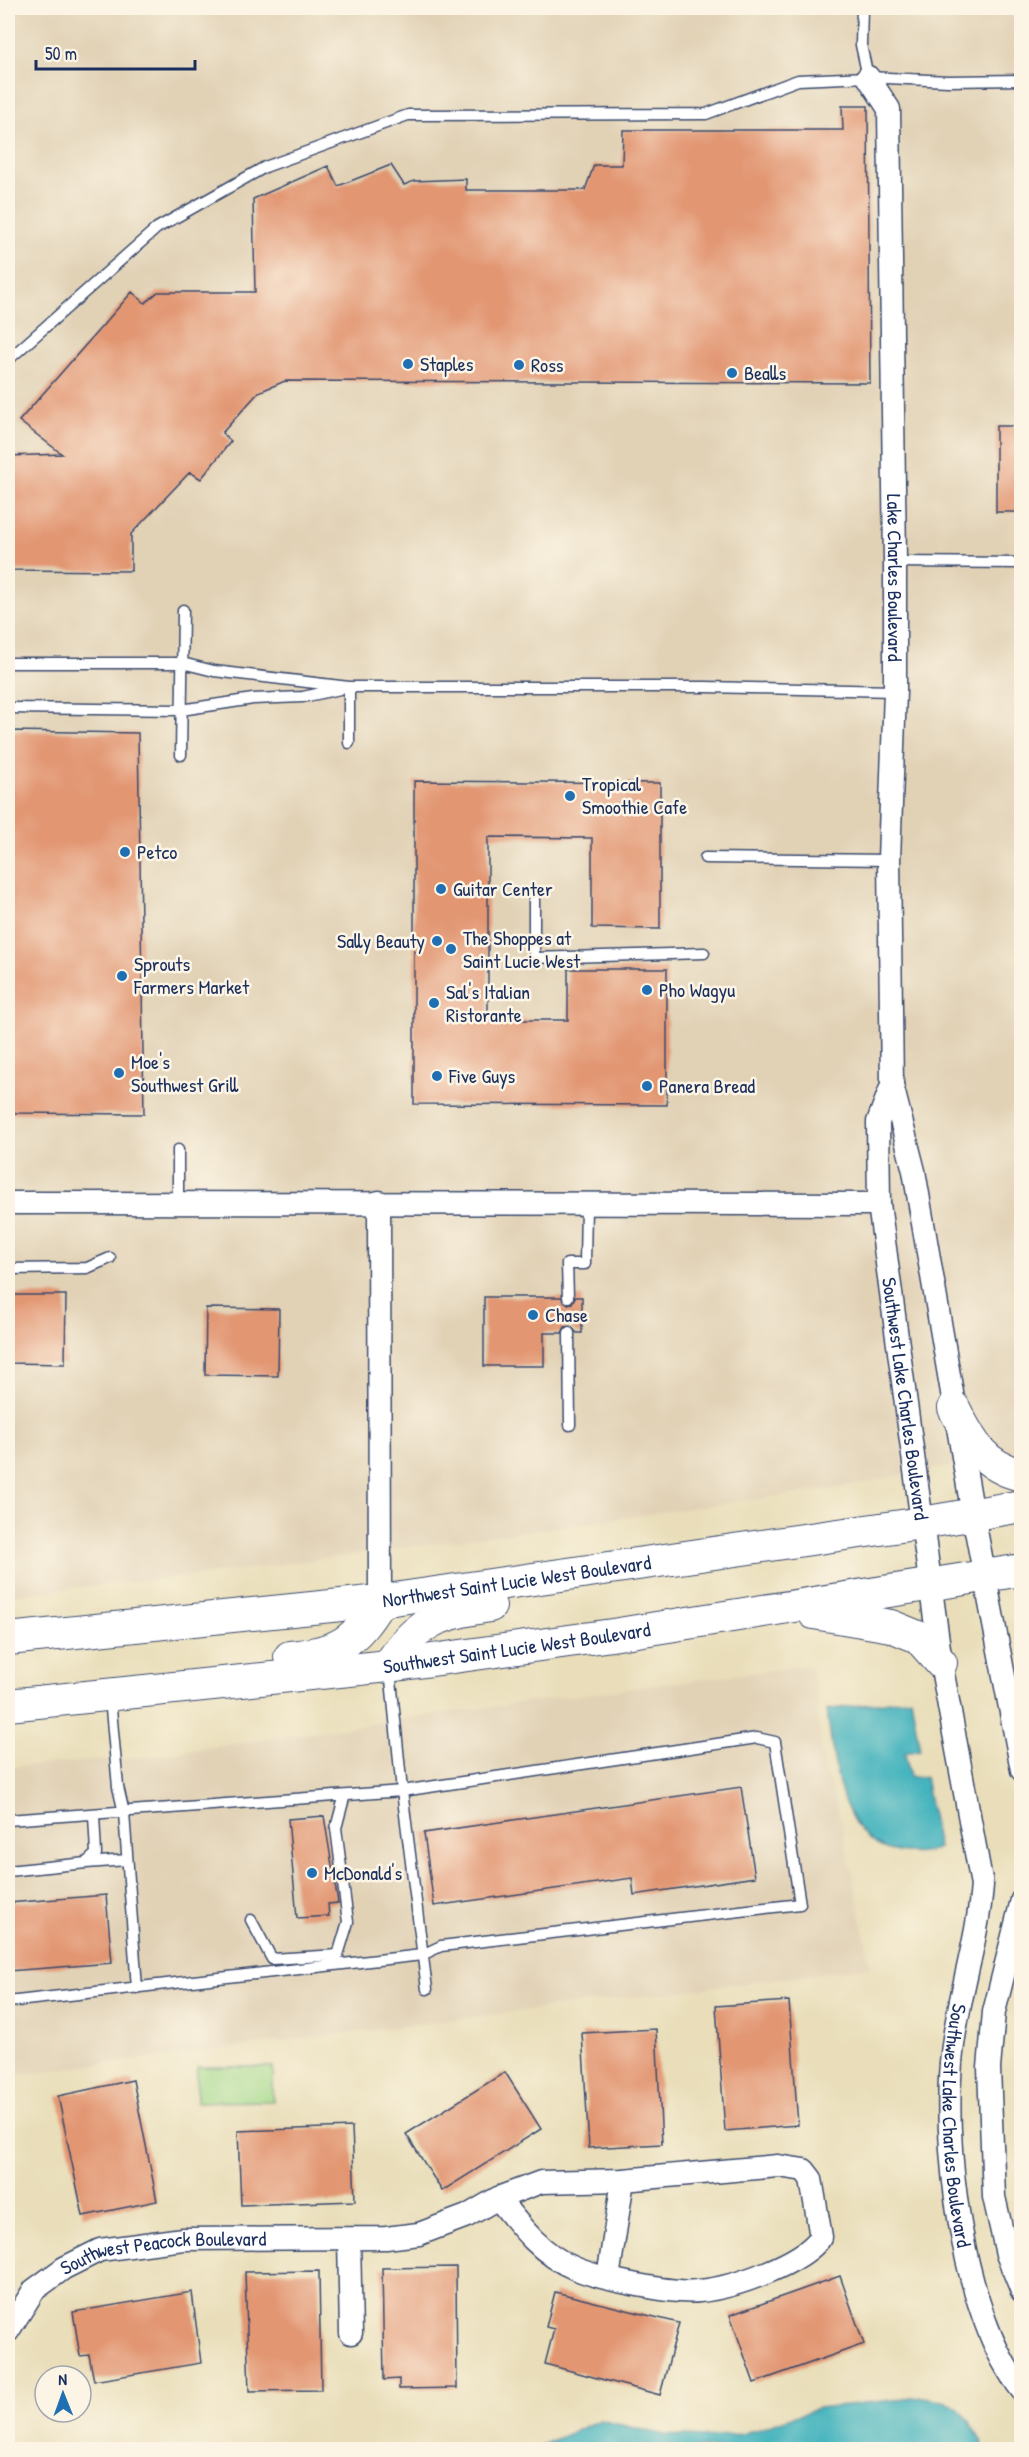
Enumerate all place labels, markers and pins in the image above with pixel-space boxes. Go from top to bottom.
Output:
place label: Staples [420,350,474,377]
place label: Ross [531,351,564,378]
marker: Staples [401,357,415,371]
marker: Ross [512,358,526,372]
place label: Bealls [744,359,787,386]
marker: Bealls [725,366,739,380]
place label: Tropical Smoothie Cafe [582,770,687,820]
marker: Tropical Smoothie Cafe [563,789,577,803]
place label: Petco [137,838,177,865]
marker: Petco [118,845,132,859]
place label: Guitar Center [453,875,553,902]
marker: Guitar Center [434,882,448,896]
place label: The Shoppes at Saint Lucie West [463,924,581,974]
place label: Sally Beauty [337,927,425,954]
marker: Sally Beauty [430,934,444,948]
marker: The Shoppes at Saint Lucie West [444,942,458,956]
place label: Sprouts Farmers Market [133,950,250,1000]
marker: Sprouts Farmers Market [115,969,129,983]
place label: Pho Wagyu [659,976,735,1003]
place label: Sal's Italian Ristorante [446,978,530,1028]
marker: Pho Wagyu [640,983,654,997]
marker: Sal's Italian Ristorante [427,996,441,1010]
place label: Moe's Southwest Grill [131,1048,239,1098]
place label: Five Guys [448,1062,516,1089]
marker: Moe's Southwest Grill [112,1066,126,1080]
marker: Five Guys [430,1069,444,1083]
place label: Panera Bread [659,1072,755,1099]
marker: Panera Bread [640,1079,654,1093]
place label: Chase [545,1301,588,1328]
marker: Chase [526,1308,540,1322]
place label: McDonald's [324,1859,402,1886]
marker: McDonald's [305,1866,319,1880]

